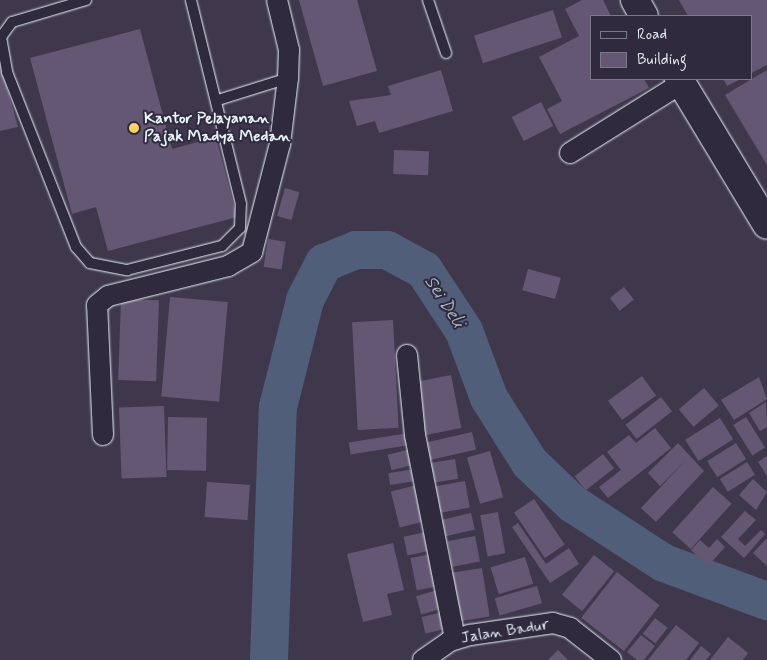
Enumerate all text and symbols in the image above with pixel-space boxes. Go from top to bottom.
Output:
legend [590,15,752,80]
text: Road [637,25,667,45]
text: Building [637,50,687,70]
place label: Kantor Pelayanan Pajak Madya Medan [144,109,288,147]
marker: Kantor Pelayanan Pajak Madya Medan [128,122,140,134]
water label: Sei Deli [419,272,469,332]
street label: Jalan Badur [461,616,549,648]

